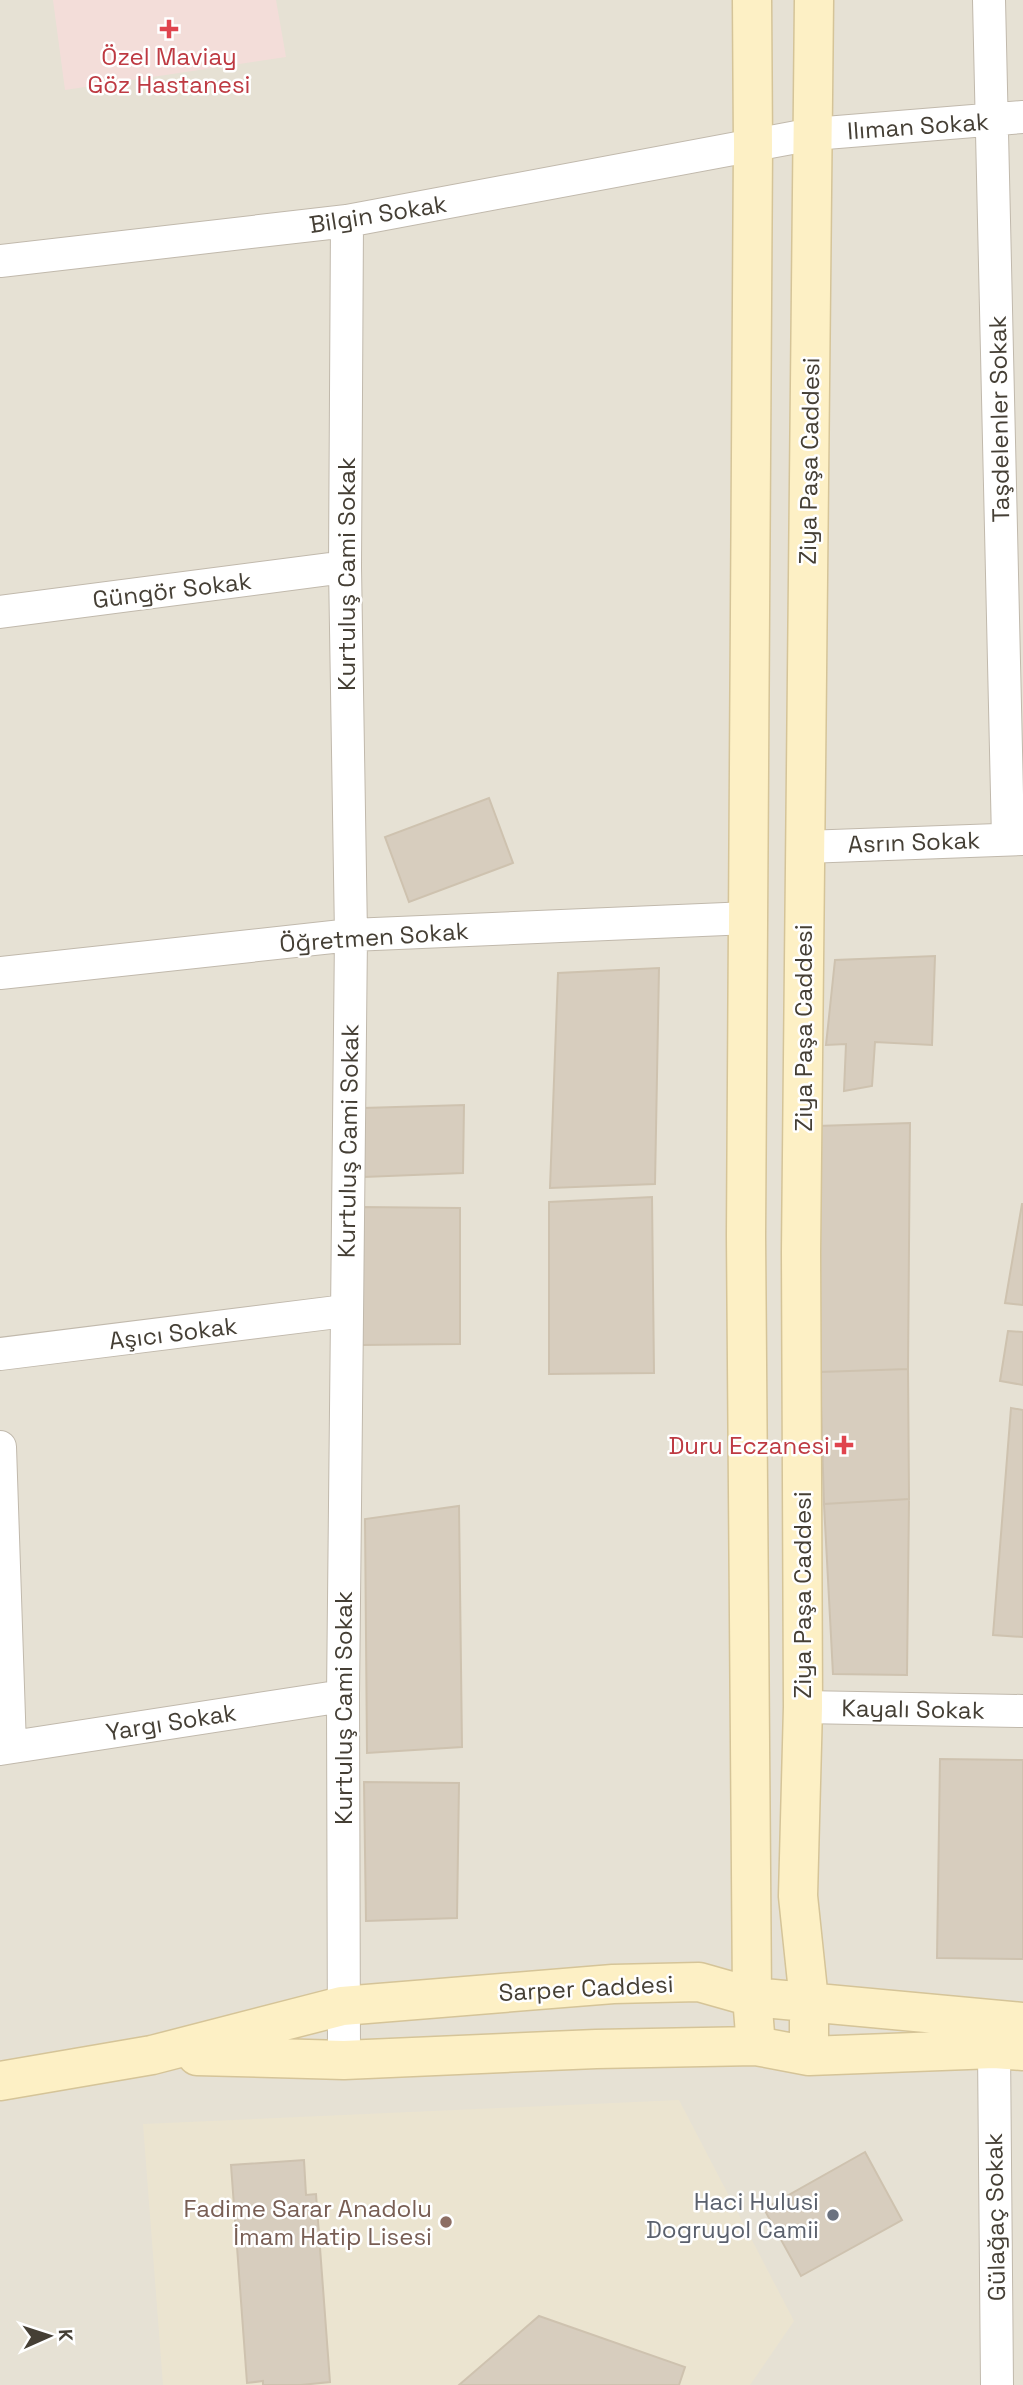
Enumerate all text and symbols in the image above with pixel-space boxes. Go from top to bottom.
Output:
marker: Özel Maviay Göz Hastanesi [159,19,179,39]
place label: Özel Maviay Göz Hastanesi [88,41,250,100]
street label: Ilıman Sokak [846,106,990,146]
street label: Bilgin Sokak [307,188,449,240]
street label: Taşdelenler Sokak [982,315,1016,523]
street label: Ziya Paşa Caddesi [792,357,826,565]
street label: Kurtuluş Cami Sokak [331,457,362,691]
street label: Güngör Sokak [91,565,253,615]
street label: Asrın Sokak [847,824,981,860]
street label: Öğretmen Sokak [278,915,470,959]
street label: Ziya Paşa Caddesi [788,924,819,1132]
street label: Kurtuluş Cami Sokak [330,1024,366,1258]
street label: Aşıcı Sokak [107,1310,239,1356]
place label: Duru Eczanesi [668,1430,830,1461]
marker: Duru Eczanesi [836,1437,852,1453]
street label: Ziya Paşa Caddesi [787,1491,818,1699]
street label: Kurtuluş Cami Sokak [328,1591,359,1825]
street label: Kayalı Sokak [841,1692,985,1726]
street label: Yargı Sokak [104,1696,238,1748]
street label: Sarper Caddesi [498,1968,674,2008]
street label: Gülağaç Sokak [978,2133,1012,2301]
place label: Haci Hulusi Dogruyol Camii [646,2186,819,2245]
place label: Fadime Sarar Anadolu İmam Hatip Lisesi [183,2193,432,2252]
marker: Haci Hulusi Dogruyol Camii [825,2207,841,2223]
marker: Fadime Sarar Anadolu İmam Hatip Lisesi [438,2214,454,2230]
north arrow [14,2301,84,2371]
text: K [53,2329,78,2342]

